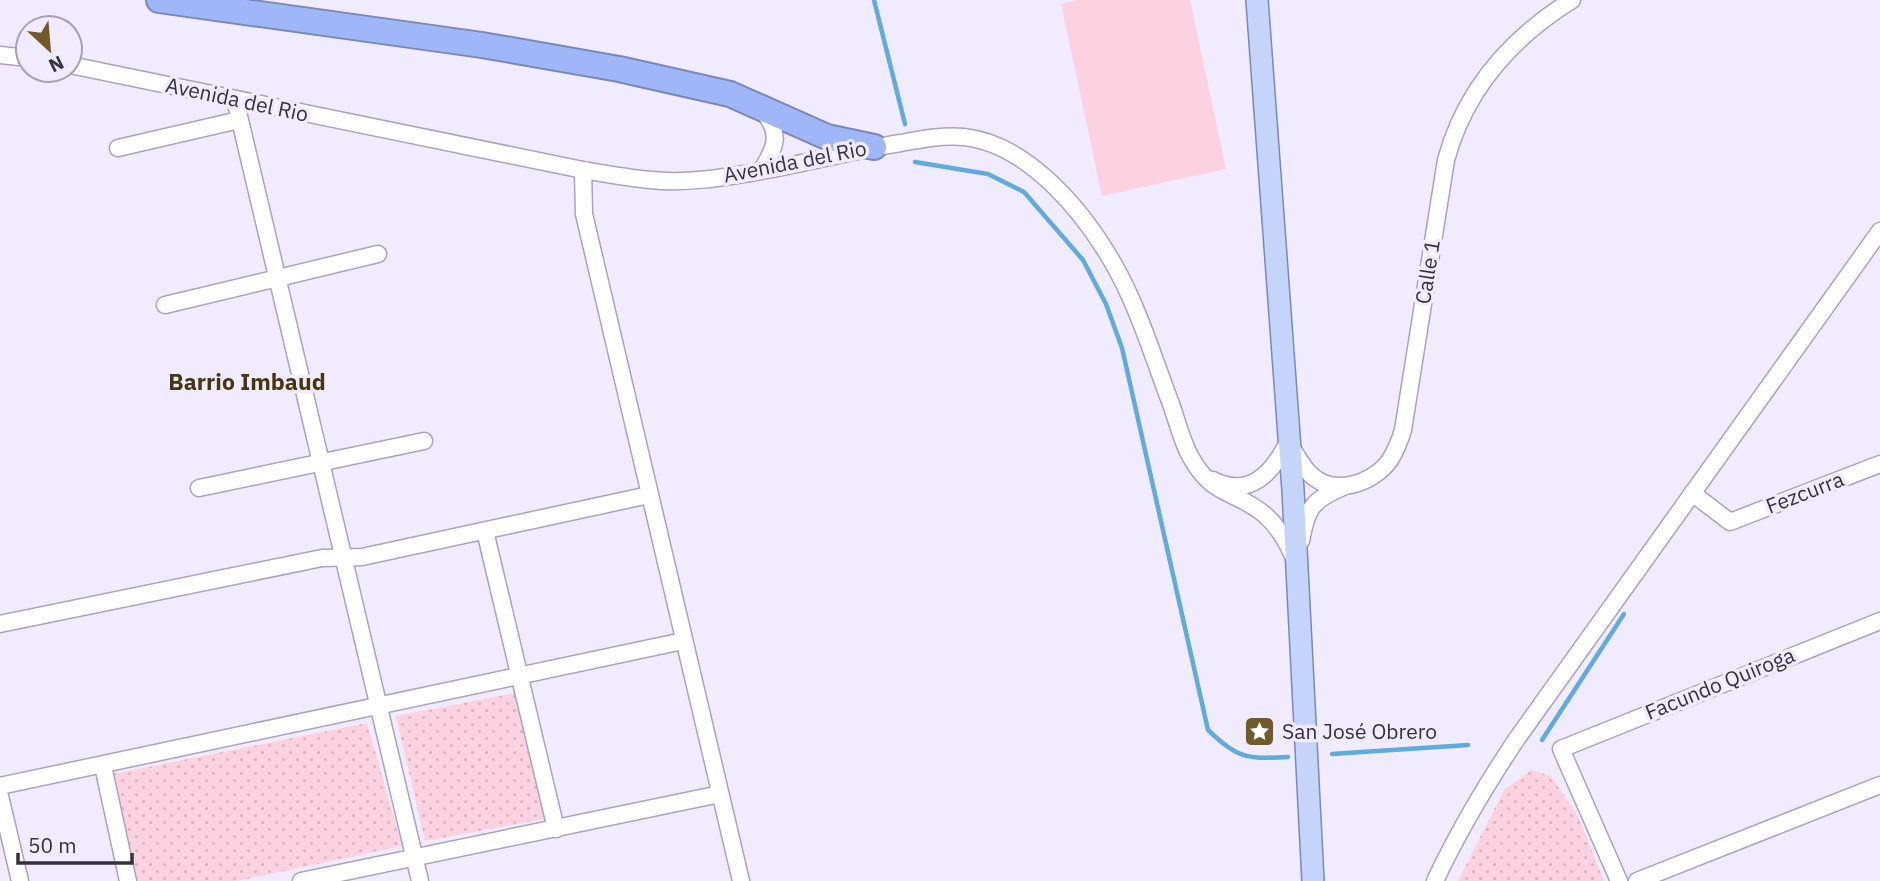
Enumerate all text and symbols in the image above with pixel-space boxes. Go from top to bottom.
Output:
north arrow [14,14,84,84]
text: N [45,50,68,78]
street label: Avenida del Rio [163,70,311,128]
street label: Avenida del Rio [721,133,869,189]
street label: Calle 1 [1408,238,1446,306]
district label: Barrio Imbaud [168,366,326,396]
street label: Fezcurra [1762,464,1848,520]
street label: Facundo Quiroga [1641,640,1799,726]
place icon: San José Obrero [1242,715,1276,749]
place label: San José Obrero [1282,717,1437,745]
scale bar [18,822,131,866]
text: 50 m [28,831,77,859]

